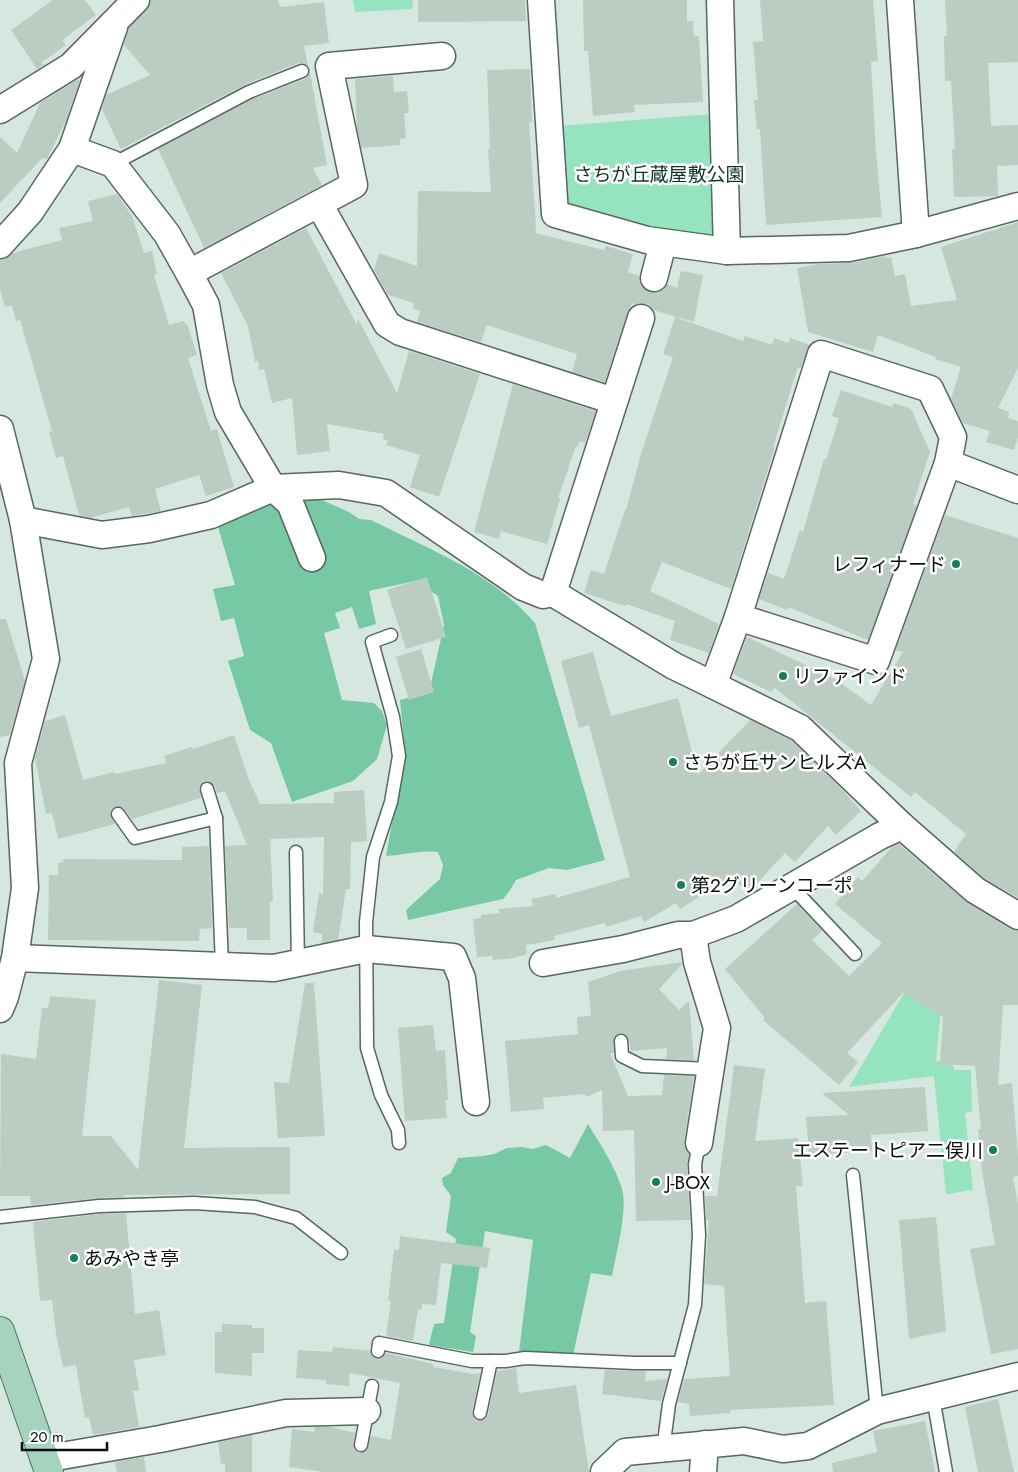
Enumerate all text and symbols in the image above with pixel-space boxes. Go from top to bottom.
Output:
park label: さちが丘蔵屋敷公園 [573,161,745,188]
place label: レフィナード [832,551,946,578]
marker: レフィナード [950,558,962,570]
place label: リファインド [793,663,907,690]
marker: リファインド [777,670,789,682]
place label: さちが丘サンヒルズA [683,749,867,776]
marker: さちが丘サンヒルズA [667,756,679,768]
place label: 第2グリーンコーポ [691,872,853,899]
marker: 第2グリーンコーポ [675,879,687,891]
place label: エステートピア二俣川 [793,1137,983,1164]
marker: エステートピア二俣川 [987,1144,999,1156]
place label: J-BOX [663,1169,711,1196]
marker: J-BOX [650,1176,662,1188]
place label: あみやき亭 [84,1245,179,1272]
marker: あみやき亭 [68,1252,80,1264]
scale bar [22,1420,108,1452]
text: 20 m [30,1426,64,1448]

